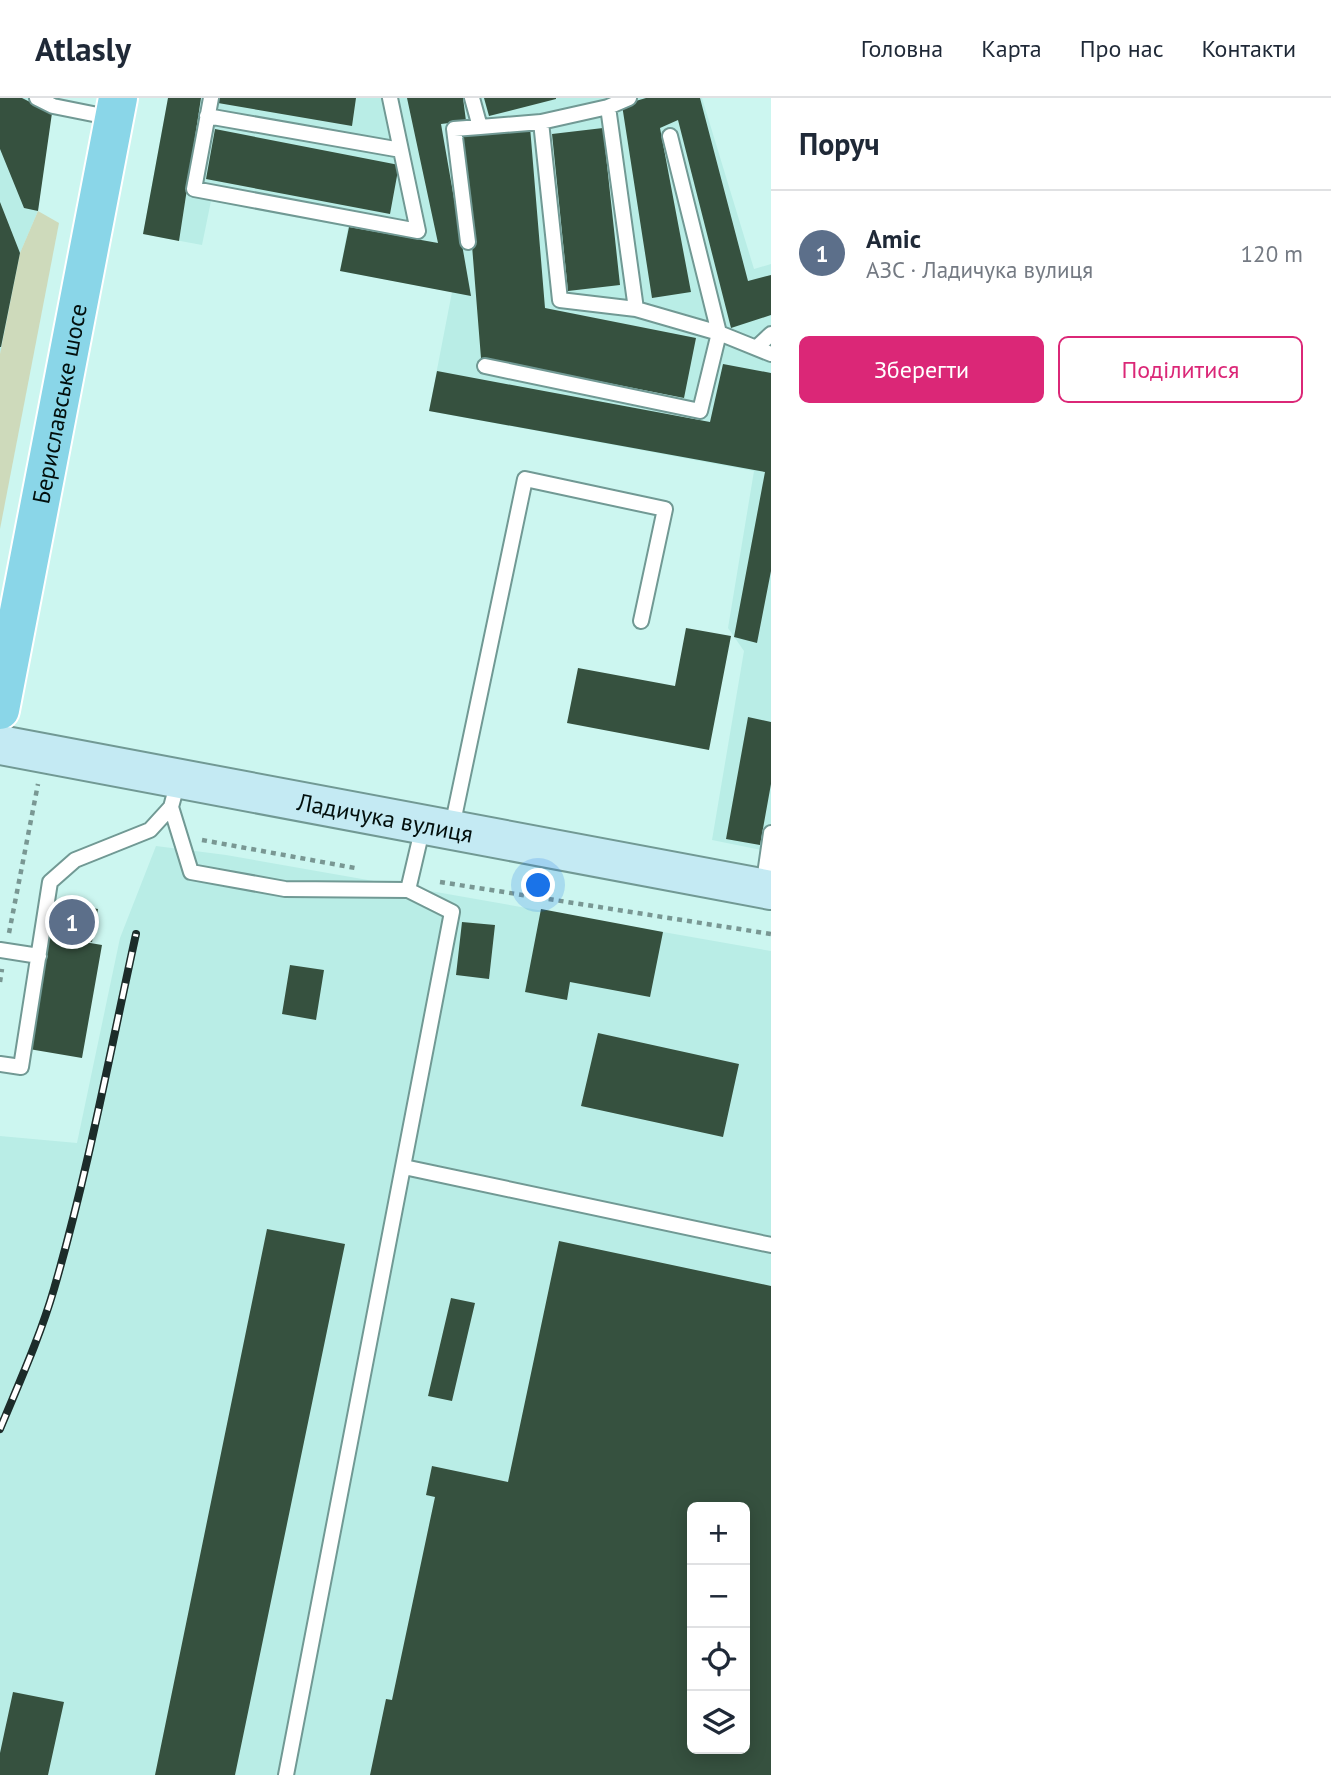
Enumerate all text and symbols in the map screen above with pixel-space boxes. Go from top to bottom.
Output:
text: Atlasly [35,27,131,70]
text: Головна [861,33,943,64]
text: Карта [981,33,1042,64]
text: Про нас [1080,33,1164,64]
text: Контакти [1202,33,1296,64]
text: Поруч [799,124,880,163]
text: Amic [866,222,921,255]
text: 1 [815,239,829,268]
text: 120 m [1241,239,1303,268]
text: АЗС · Ладичука вулиця [866,255,1093,284]
street label: Бериславське шосе [25,301,94,506]
button: Зберегти [799,336,1044,403]
button: Поділитися [1058,336,1303,403]
street label: Ладичука вулиця [294,786,476,849]
your location [521,868,555,902]
pin: 1 [49,896,95,948]
map controls [687,1502,750,1754]
button: + [687,1502,750,1565]
button: − [687,1565,750,1628]
button: locate [687,1628,750,1691]
button: layers [687,1691,750,1754]

